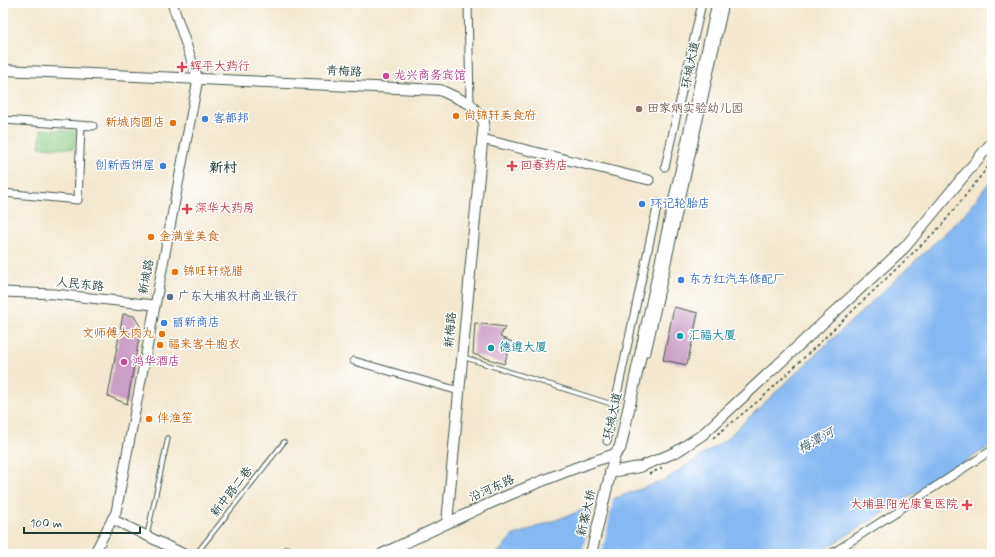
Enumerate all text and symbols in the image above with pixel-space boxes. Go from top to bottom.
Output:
street label: 环城大道 [678,40,704,90]
place label: 辉平大药行 [190,59,250,75]
marker: 辉平大药行 [177,62,187,72]
street label: 青梅路 [326,63,362,81]
place label: 龙兴商务宾馆 [394,68,466,84]
marker: 龙兴商务宾馆 [381,71,391,81]
place label: 田家炳实验幼儿园 [647,101,743,117]
marker: 田家炳实验幼儿园 [634,104,644,114]
place label: 尚锦轩美食府 [464,108,536,124]
place label: 客都邦 [213,111,249,127]
marker: 尚锦轩美食府 [451,111,461,121]
marker: 客都邦 [200,114,210,124]
place label: 新城肉圆店 [105,115,165,131]
marker: 新城肉圆店 [168,118,178,128]
place label: 创新西饼屋 [95,158,155,174]
place label: 回春药店 [520,158,568,174]
district label: 新村 [209,159,237,177]
marker: 创新西饼屋 [158,161,168,171]
marker: 回春药店 [507,161,517,171]
place label: 环记轮胎店 [650,196,710,212]
marker: 环记轮胎店 [637,199,647,209]
place label: 深华大药房 [195,201,255,217]
marker: 深华大药房 [182,204,192,214]
place label: 金满堂美食 [159,229,219,245]
marker: 金满堂美食 [146,232,156,242]
street label: 新城路 [136,258,158,296]
place label: 锦旺轩烧腊 [183,264,243,280]
marker: 锦旺轩烧腊 [170,267,180,277]
place label: 东方红汽车修配厂 [689,272,785,288]
street label: 人民东路 [55,275,105,295]
marker: 东方红汽车修配厂 [676,275,686,285]
place label: 广东大埔农村商业银行 [178,289,298,305]
marker: 广东大埔农村商业银行 [165,292,175,302]
street label: 新梅路 [441,311,461,349]
place label: 丽新商店 [172,315,220,331]
marker: 丽新商店 [159,318,169,328]
place label: 文师傅大肉丸 [82,326,154,342]
place label: 汇福大厦 [688,328,736,344]
marker: 文师傅大肉丸 [157,329,167,339]
marker: 汇福大厦 [675,331,685,341]
place label: 福来客牛胞衣 [168,337,240,353]
marker: 福来客牛胞衣 [155,340,165,350]
place label: 德遵大厦 [499,340,547,356]
marker: 德遵大厦 [486,343,496,353]
place label: 鸿华酒店 [132,354,180,370]
marker: 鸿华酒店 [119,357,129,367]
street label: 环城大道 [600,391,626,441]
place label: 伴渔笙 [157,411,193,427]
marker: 伴渔笙 [144,414,154,424]
water label: 梅潭河 [795,423,839,458]
street label: 新中路二巷 [207,463,257,521]
street label: 沿河东路 [467,472,517,506]
street label: 新寨大桥 [574,487,600,538]
place label: 大埔县阳光康复医院 [850,497,958,513]
marker: 大埔县阳光康复医院 [961,499,973,511]
scale bar [24,509,140,535]
text: 100 m [30,516,62,532]

